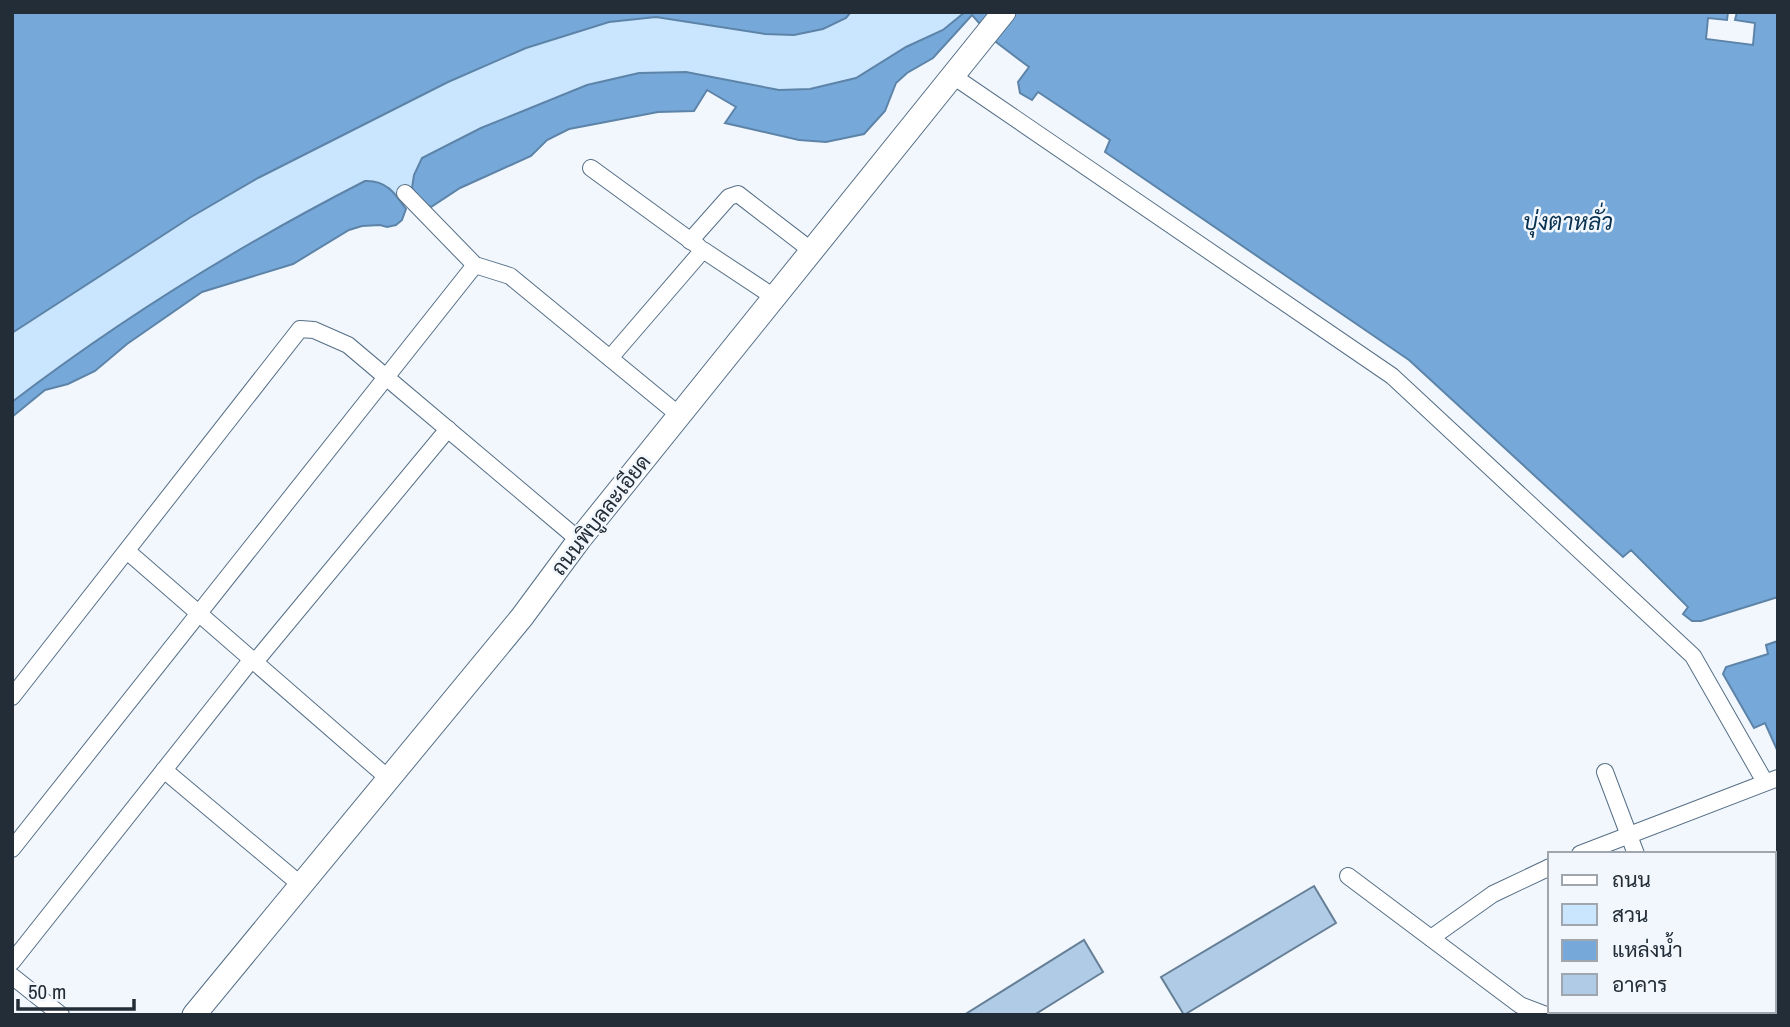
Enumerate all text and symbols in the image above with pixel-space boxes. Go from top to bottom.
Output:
water label: บุ่งตาหลั่ว [1523,202,1613,238]
street label: ถนนพิบูลละเอียด [544,448,658,582]
legend [1548,852,1776,1013]
text: ถนน [1612,865,1651,894]
text: สวน [1612,900,1648,929]
text: แหล่งน้ำ [1612,932,1683,964]
scale bar [18,968,133,1012]
text: อาคาร [1612,970,1668,999]
text: 50 m [28,977,66,1006]

